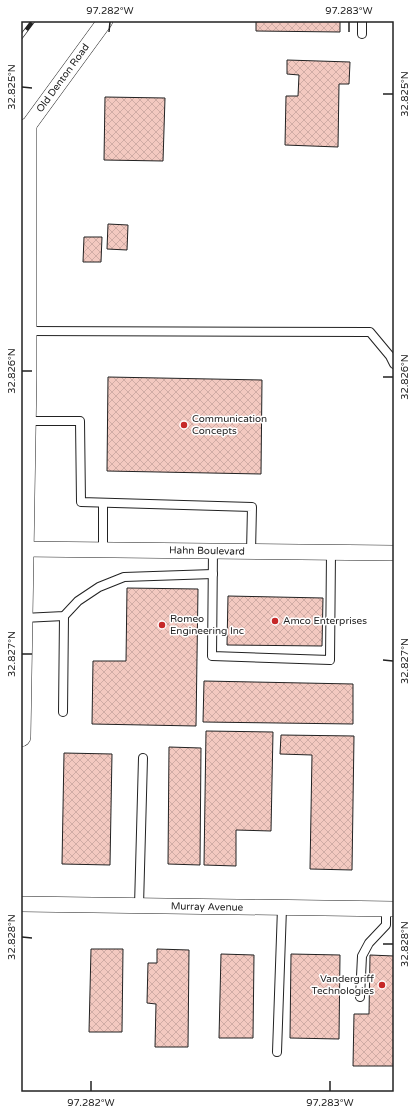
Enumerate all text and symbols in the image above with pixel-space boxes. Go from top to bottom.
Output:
text: 97.282°W [86,5,134,17]
text: 97.283°W [325,5,373,17]
street label: Old Denton Road [34,41,92,115]
text: 32.825°N [6,64,18,110]
text: 32.825°N [399,71,411,117]
text: 32.826°N [6,348,18,394]
text: 32.826°N [399,354,411,400]
place label: Communication Concepts [192,413,267,437]
marker: Communication Concepts [179,420,189,430]
street label: Hahn Boulevard [169,544,245,558]
place label: Romeo Engineering Inc [170,613,244,637]
place label: Amco Enterprises [283,615,367,627]
marker: Amco Enterprises [270,616,280,626]
marker: Romeo Engineering Inc [157,620,167,630]
text: 32.827°N [6,631,18,677]
text: 32.827°N [399,638,411,684]
street label: Murray Avenue [171,900,244,914]
text: 32.828°N [6,914,18,960]
text: 32.828°N [399,921,411,967]
place label: Vandergriff Technologies [311,973,374,997]
marker: Vandergriff Technologies [377,980,387,990]
text: 97.282°W [67,1097,115,1109]
text: 97.283°W [306,1097,354,1109]

